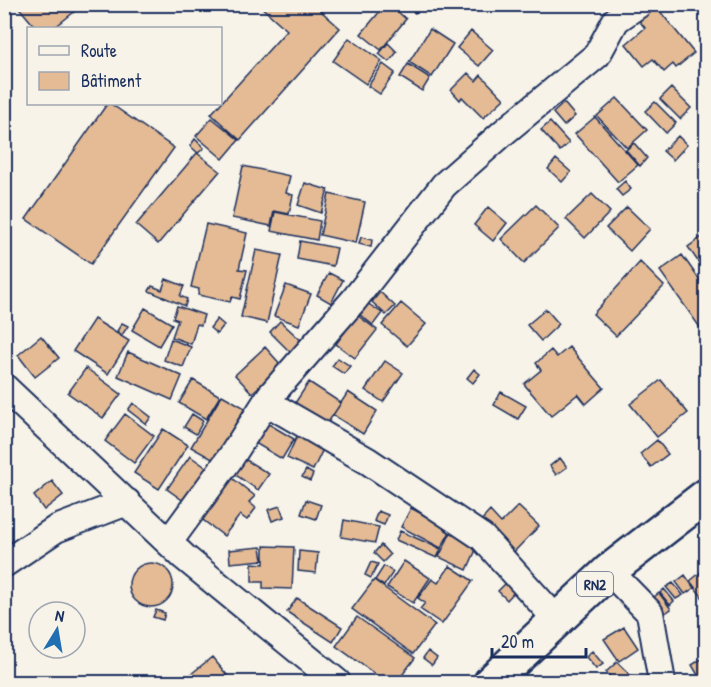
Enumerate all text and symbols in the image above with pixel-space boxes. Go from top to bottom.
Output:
legend [27,27,222,105]
text: Route [81,38,117,63]
text: Bâtiment [81,68,142,93]
road number: RN2 [577,572,613,596]
north arrow [27,600,87,660]
text: N [54,604,67,627]
scale bar [492,621,586,659]
text: 20 m [501,629,534,654]

